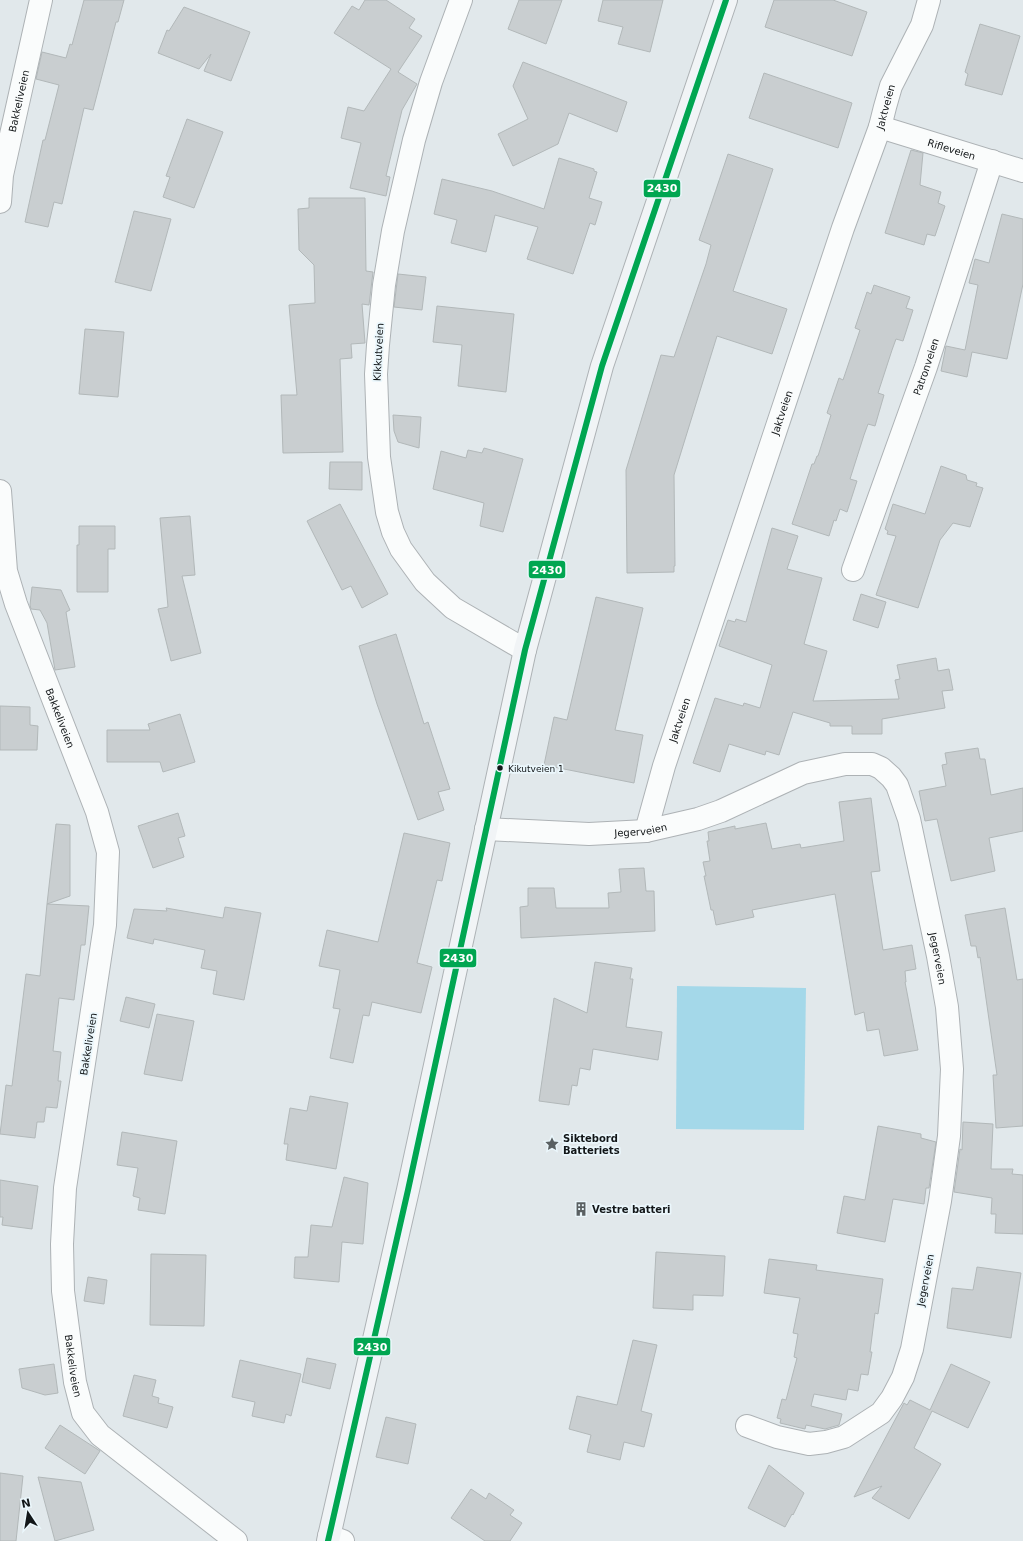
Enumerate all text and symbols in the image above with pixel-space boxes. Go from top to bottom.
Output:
street label: Bakkeliveien [7,69,31,133]
street label: Jaktveien [874,83,897,132]
street label: Rifleveien [926,137,977,162]
line badge: 2430 [643,179,681,198]
text: 2430 [647,182,678,195]
street label: Kikkutveien [371,323,386,381]
street label: Patronveien [911,337,941,397]
street label: Jaktveien [769,389,795,437]
line badge: 2430 [528,560,566,579]
text: 2430 [532,564,563,577]
street label: Bakkeliveien [43,687,77,750]
street label: Jaktveien [667,696,692,745]
marker: Kikutveien 1 [495,763,505,773]
place label: Kikutveien 1 [508,764,564,774]
street label: Jegerveien [613,821,668,839]
street label: Jegerveien [927,930,948,986]
line badge: 2430 [439,948,477,968]
text: 2430 [443,952,474,965]
street label: Bakkeliveien [78,1012,99,1076]
place label: Siktebord Batteriets [563,1133,620,1156]
place icon: Siktebord Batteriets [544,1136,560,1152]
building icon: Vestre batteri [573,1201,589,1217]
place label: Vestre batteri [592,1204,671,1215]
street label: Jegerveien [915,1253,936,1308]
street label: Bakkeliveien [63,1334,84,1398]
line badge: 2430 [353,1337,391,1356]
text: 2430 [357,1341,388,1354]
north arrow [8,1493,48,1533]
text: N [20,1496,32,1511]

